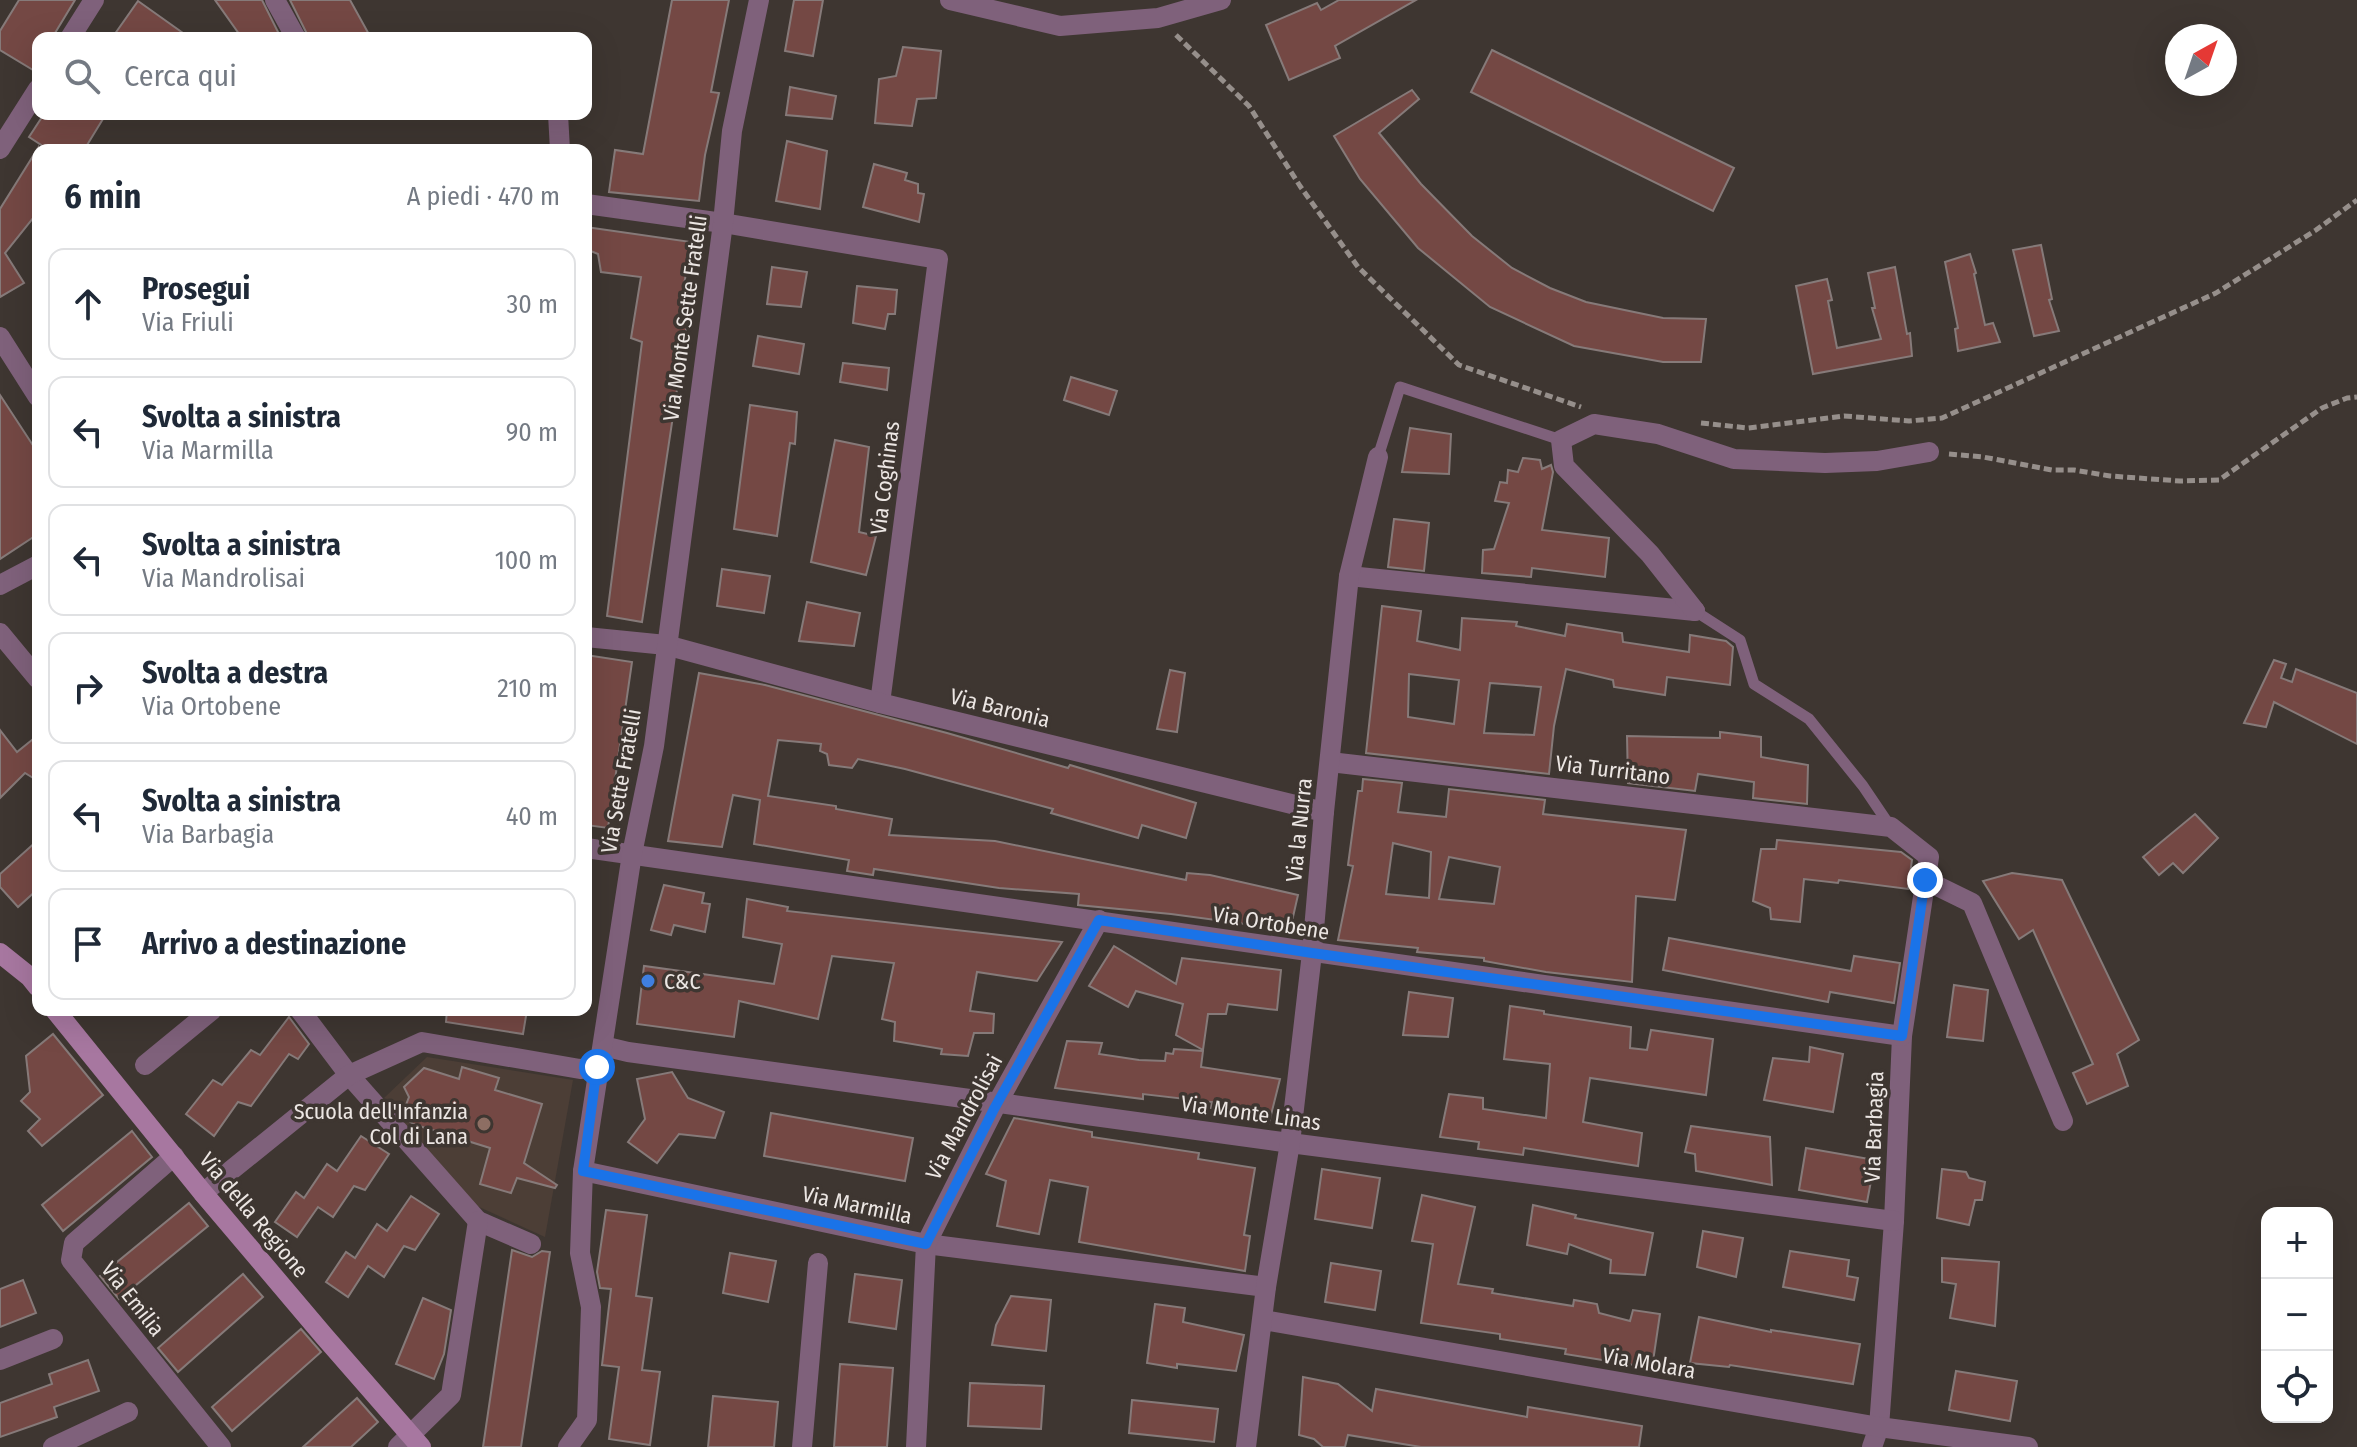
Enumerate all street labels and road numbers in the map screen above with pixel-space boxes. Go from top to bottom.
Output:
street label: Via Monte Sette Fratelli [657,213,713,423]
street label: Via Coghinas [865,420,905,536]
street label: Via Baronia [947,683,1053,733]
street label: Via Sette Fratelli [595,707,647,855]
street label: Via Turritano [1554,750,1672,790]
street label: Via la Nurra [1280,777,1318,883]
street label: Via Ortobene [1211,900,1331,946]
street label: Via Mandrolisai [920,1050,1008,1184]
street label: Via Barbagia [1859,1071,1889,1183]
street label: Via Monte Linas [1179,1090,1323,1136]
street label: Via della Regione [194,1147,314,1283]
street label: Via Marmilla [800,1180,914,1230]
street label: Via Emilia [95,1256,171,1342]
street label: Via Molara [1600,1342,1698,1384]

